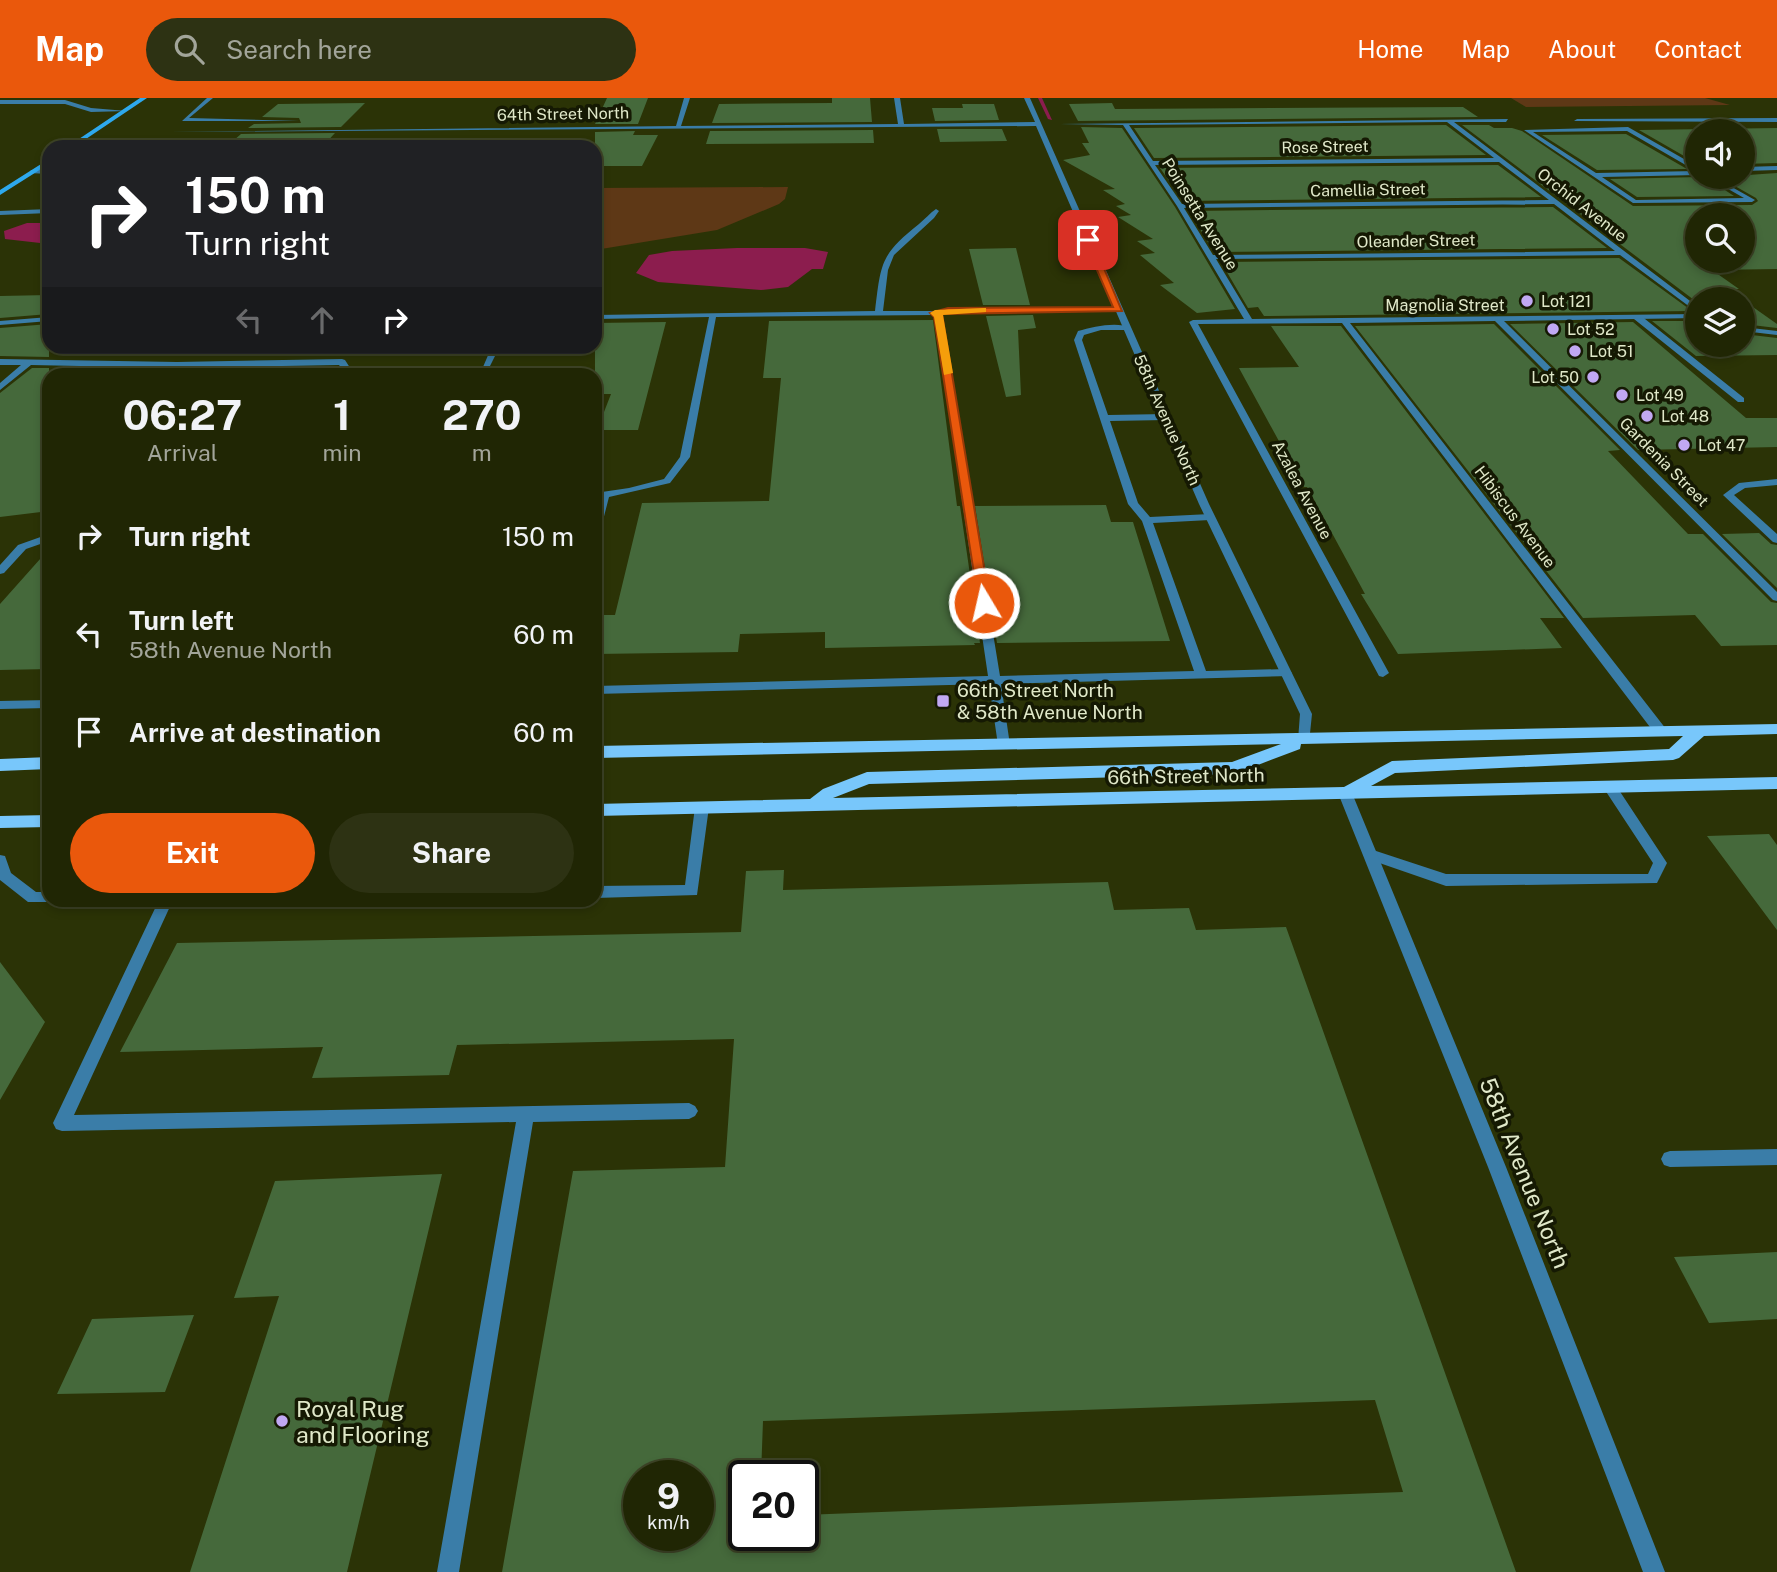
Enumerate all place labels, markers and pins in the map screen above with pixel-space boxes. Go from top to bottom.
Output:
pin [1058,210,1118,270]
place label: Lot 121 [1541,292,1591,311]
marker: Lot 121 [1519,293,1535,309]
place label: Lot 52 [1567,320,1615,339]
marker: Lot 52 [1545,321,1561,337]
place label: Lot 51 [1589,342,1633,361]
marker: Lot 51 [1567,343,1583,359]
place label: Lot 50 [1531,368,1579,387]
marker: Lot 50 [1585,369,1601,385]
place label: Lot 49 [1636,386,1684,405]
marker: Lot 49 [1614,387,1630,403]
place label: Lot 48 [1661,407,1709,426]
marker: Lot 48 [1639,408,1655,424]
place label: Lot 47 [1698,436,1745,455]
marker: Lot 47 [1676,437,1692,453]
place label: 66th Street North & 58th Avenue North [957,679,1143,723]
marker: 66th Street North & 58th Avenue North [935,693,951,709]
place label: Royal Rug and Flooring [296,1395,430,1448]
marker: Royal Rug and Flooring [274,1413,290,1429]

